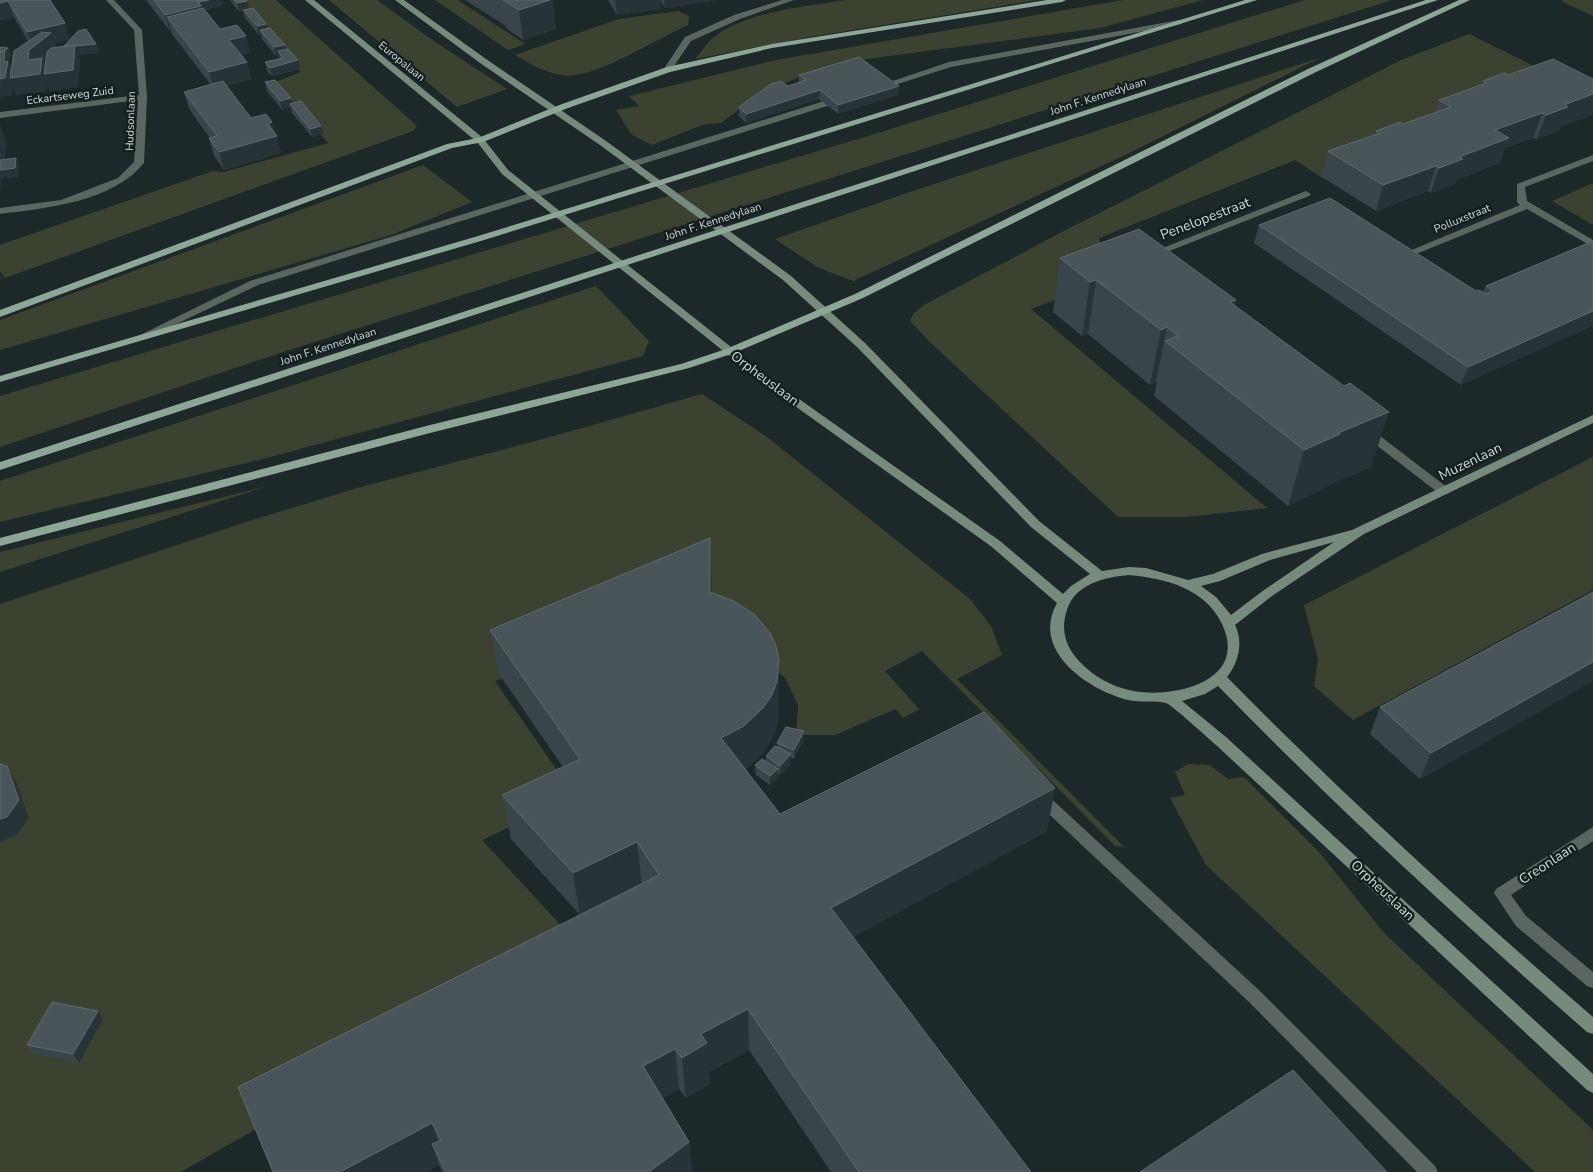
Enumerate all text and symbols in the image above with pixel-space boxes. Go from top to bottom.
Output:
street label: Europalaan [375,38,428,85]
street label: John F. Kennedylaan [1047,74,1148,119]
street label: Eckartseweg Zuid [26,83,114,108]
street label: Hudsonlaan [122,91,139,151]
street label: Penelopestraat [1157,193,1253,244]
street label: John F. Kennedylaan [662,199,763,244]
street label: Polluxstraat [1432,200,1493,237]
street label: John F. Kennedylaan [277,324,378,369]
street label: Orpheuslaan [727,346,803,410]
street label: Muzenlaan [1435,438,1505,485]
street label: Creonlaan [1515,838,1579,889]
street label: Orpheuslaan [1347,856,1419,925]

